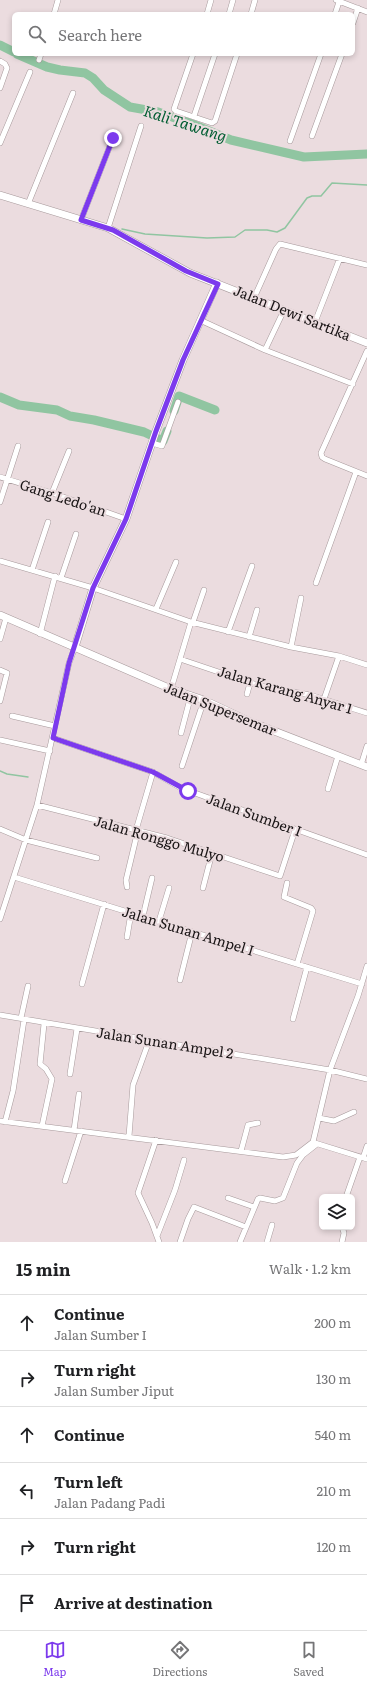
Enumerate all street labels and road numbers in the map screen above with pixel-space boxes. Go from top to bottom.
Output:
street label: Jalan Dewi Sartika [231,279,354,345]
street label: Gang Ledo'an [17,474,109,520]
street label: Jalan Karang Anyar 1 [215,660,355,718]
street label: Jalan Supersemar [161,676,280,740]
street label: Jalan Sumber I [204,788,305,841]
street label: Jalan Ronggo Mulyo [92,810,227,866]
street label: Jalan Sunan Ampel I [120,900,257,960]
street label: Jalan Sunan Ampel 2 [95,1021,235,1063]

